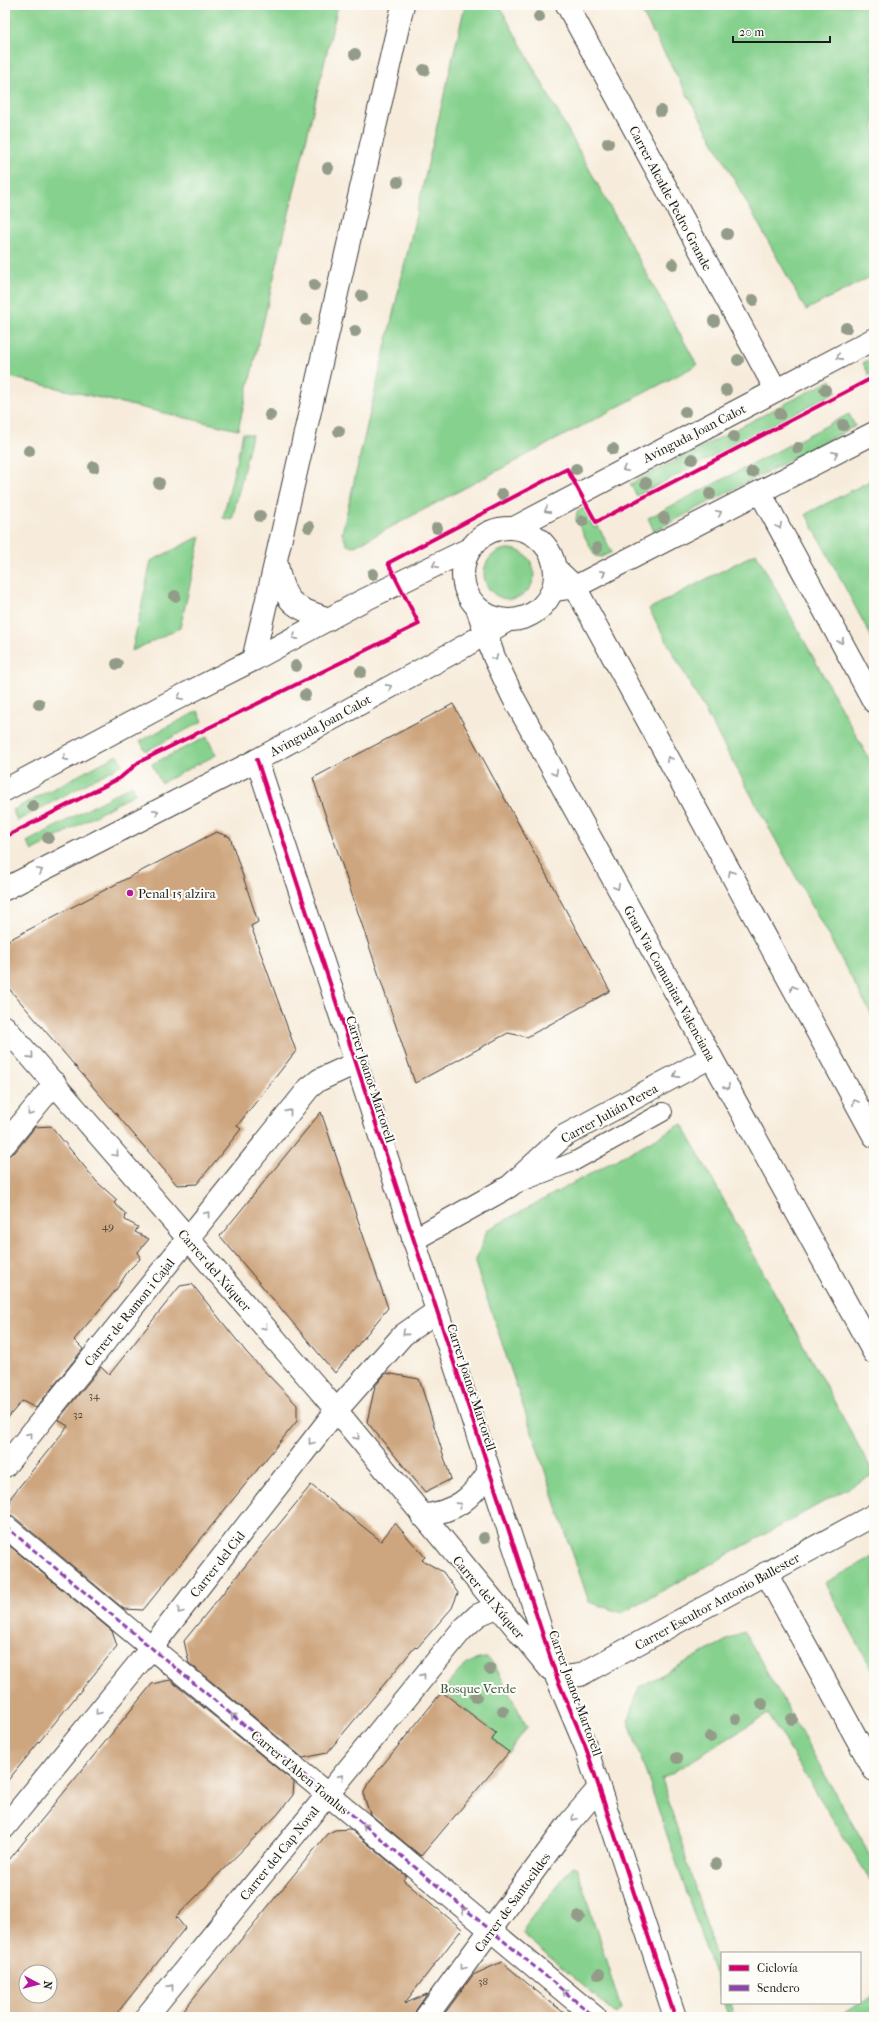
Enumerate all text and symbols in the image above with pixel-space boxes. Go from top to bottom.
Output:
scale bar [733,18,830,44]
text: 20 m [739,25,764,39]
street label: Carrer Alcalde Pedro Grande [626,123,715,274]
one-way arrow [836,352,844,360]
street label: Avinguda Joan Calot [639,401,748,466]
one-way arrow [830,451,838,458]
one-way arrow [622,464,629,472]
one-way arrow [544,505,551,512]
one-way arrow [715,510,722,518]
one-way arrow [774,522,781,530]
one-way arrow [432,560,440,568]
one-way arrow [599,570,607,578]
one-way arrow [292,633,299,640]
one-way arrow [836,637,843,644]
one-way arrow [490,653,498,661]
one-way arrow [385,684,392,692]
street label: Avinguda Joan Calot [266,691,374,760]
one-way arrow [176,692,184,700]
one-way arrow [62,753,69,761]
one-way arrow [666,756,674,763]
one-way arrow [550,769,557,776]
one-way arrow [151,809,159,817]
one-way arrow [36,868,43,876]
one-way arrow [728,870,736,877]
one-way arrow [613,883,620,890]
place label: Penal 15 alzira [138,886,217,901]
marker: Penal 15 alzira [125,888,135,898]
street label: Gran Via Comunitat Valenciana [621,903,719,1064]
one-way arrow [791,984,798,992]
street label: Carrer Joanot Martorell [343,1014,398,1145]
one-way arrow [26,1051,34,1059]
one-way arrow [673,1071,680,1078]
street label: Carrer Julián Perea [558,1080,661,1146]
one-way arrow [722,1083,730,1090]
one-way arrow [853,1099,860,1106]
one-way arrow [28,1108,35,1115]
one-way arrow [284,1110,291,1117]
one-way arrow [111,1150,118,1157]
one-way arrow [202,1211,209,1218]
house number: 49 [102,1220,114,1233]
street label: Carrer del Xúquer [175,1226,255,1315]
street label: Carrer de Ramon i Cajal [81,1255,178,1369]
one-way arrow [260,1322,267,1330]
street label: Carrer Joanot Martorell [444,1322,499,1453]
one-way arrow [402,1329,410,1336]
house number: 34 [88,1389,100,1402]
house number: 32 [73,1408,83,1421]
one-way arrow [25,1433,32,1440]
one-way arrow [353,1433,360,1440]
one-way arrow [309,1438,316,1445]
one-way arrow [455,1502,462,1509]
street label: Carrer del Cid [187,1528,248,1600]
street label: Carrer Escultor Antonio Ballester [632,1549,803,1653]
street label: Carrer del Xúquer [450,1553,528,1642]
one-way arrow [177,1607,184,1614]
street label: Carrer Joanot Martorell [546,1628,605,1759]
one-way arrow [419,1674,426,1681]
park label: Bosque Verde [440,1681,517,1696]
one-way arrow [96,1708,103,1715]
one-way arrow [230,1713,238,1720]
street label: Carrer d'Aben Tomlus [248,1727,352,1818]
one-way arrow [336,1774,343,1781]
street label: Carrer del Cap Noval [237,1803,322,1903]
one-way arrow [571,1813,578,1820]
one-way arrow [362,1824,369,1831]
street label: Carrer de Santocildes [471,1849,554,1955]
one-way arrow [462,1907,469,1914]
legend [721,1952,861,2004]
text: Ciclovía [757,1961,798,1975]
one-way arrow [461,1963,468,1970]
north arrow [18,1964,58,2004]
house number: 38 [478,1975,488,1988]
text: N [40,1980,54,1991]
text: Sendero [757,1981,800,1995]
one-way arrow [166,1984,173,1991]
one-way arrow [562,1990,569,1997]

